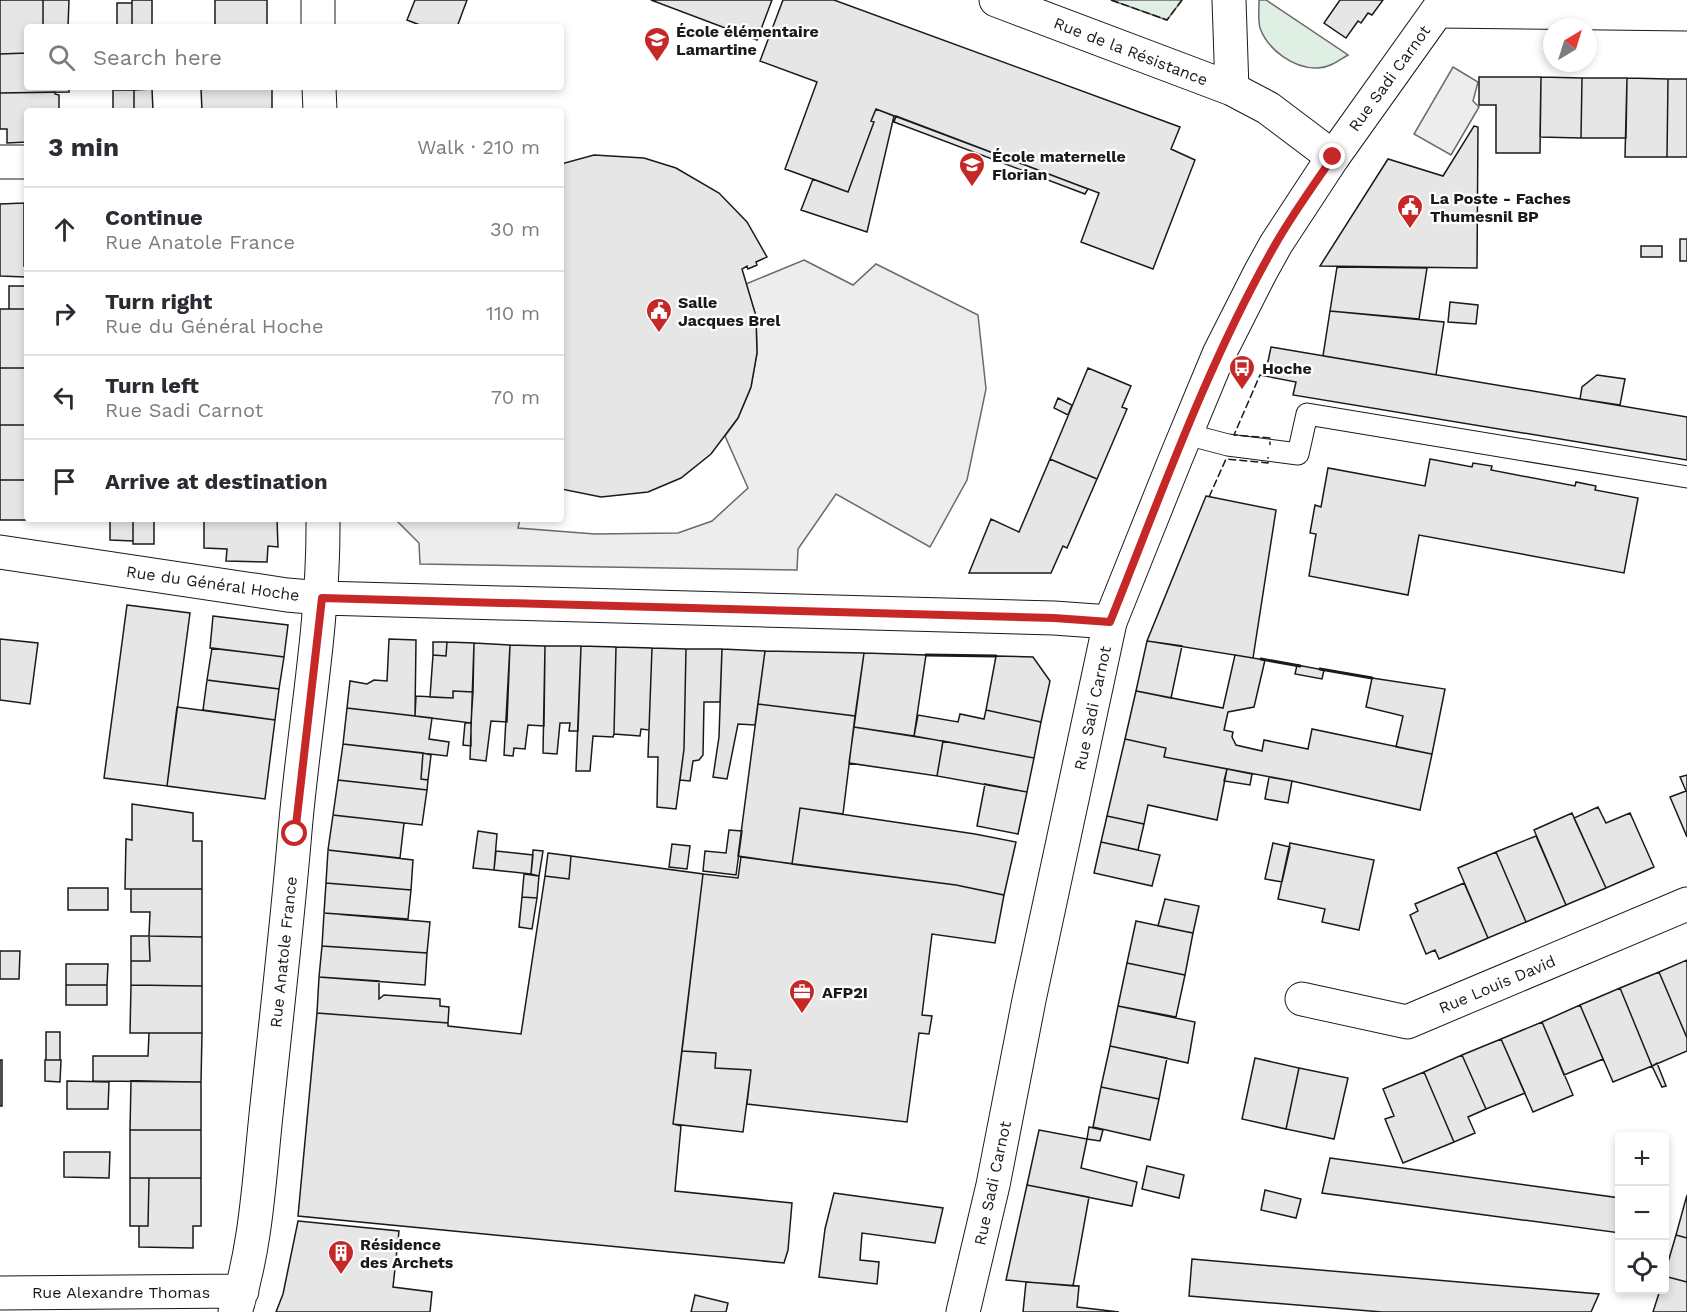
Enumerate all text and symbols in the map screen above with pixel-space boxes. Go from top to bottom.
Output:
street label: Rue de la Résistance [1051,13,1210,90]
north arrow [1543,18,1597,72]
street label: Rue Sadi Carnot [1345,21,1434,135]
place label: École élémentaire Lamartine [676,22,819,59]
search box [24,24,564,90]
school or university icon: École élémentaire Lamartine [642,25,672,63]
icon: search [45,41,78,74]
text: Search here [93,45,222,70]
text: 3 min [48,132,119,162]
text: Walk · 210 m [417,135,540,159]
route end [1319,143,1345,169]
place label: École maternelle Florian [992,147,1126,184]
school or university icon: École maternelle Florian [957,150,987,188]
place label: La Poste - Faches Thumesnil BP [1430,189,1571,226]
public building icon: La Poste - Faches Thumesnil BP [1395,192,1425,230]
text: Continue [105,205,203,230]
icon: ahead [48,213,81,246]
text: 30 m [490,217,540,241]
text: Rue Anatole France [105,230,295,254]
text: Turn right [105,289,212,314]
place label: Salle Jacques Brel [678,293,781,330]
public building icon: Salle Jacques Brel [644,296,674,334]
icon: right [48,297,81,330]
text: 110 m [486,301,540,325]
text: Rue du Général Hoche [105,314,324,338]
bus stop icon: Hoche [1227,353,1257,391]
place label: Hoche [1262,359,1312,378]
text: Turn left [105,373,199,398]
icon: left [48,381,81,414]
text: 70 m [491,385,540,409]
text: Rue Sadi Carnot [105,398,263,422]
icon: arrive [48,465,81,498]
text: Arrive at destination [105,469,328,494]
street label: Rue du Général Hoche [125,562,301,605]
street label: Rue Sadi Carnot [1070,644,1115,772]
route start [281,820,307,846]
street label: Rue Anatole France [266,875,301,1029]
street label: Rue Louis David [1436,951,1558,1018]
office icon: AFP2I [787,977,817,1015]
place label: AFP2I [822,983,868,1002]
street label: Rue Sadi Carnot [970,1119,1015,1247]
map controls [1615,1132,1669,1294]
button: + [1615,1132,1669,1186]
button: − [1615,1186,1669,1240]
place label: Résidence des Archets [360,1235,454,1272]
building icon: Résidence des Archets [326,1238,356,1276]
button: locate [1615,1240,1669,1294]
street label: Rue Alexandre Thomas [32,1283,210,1302]

